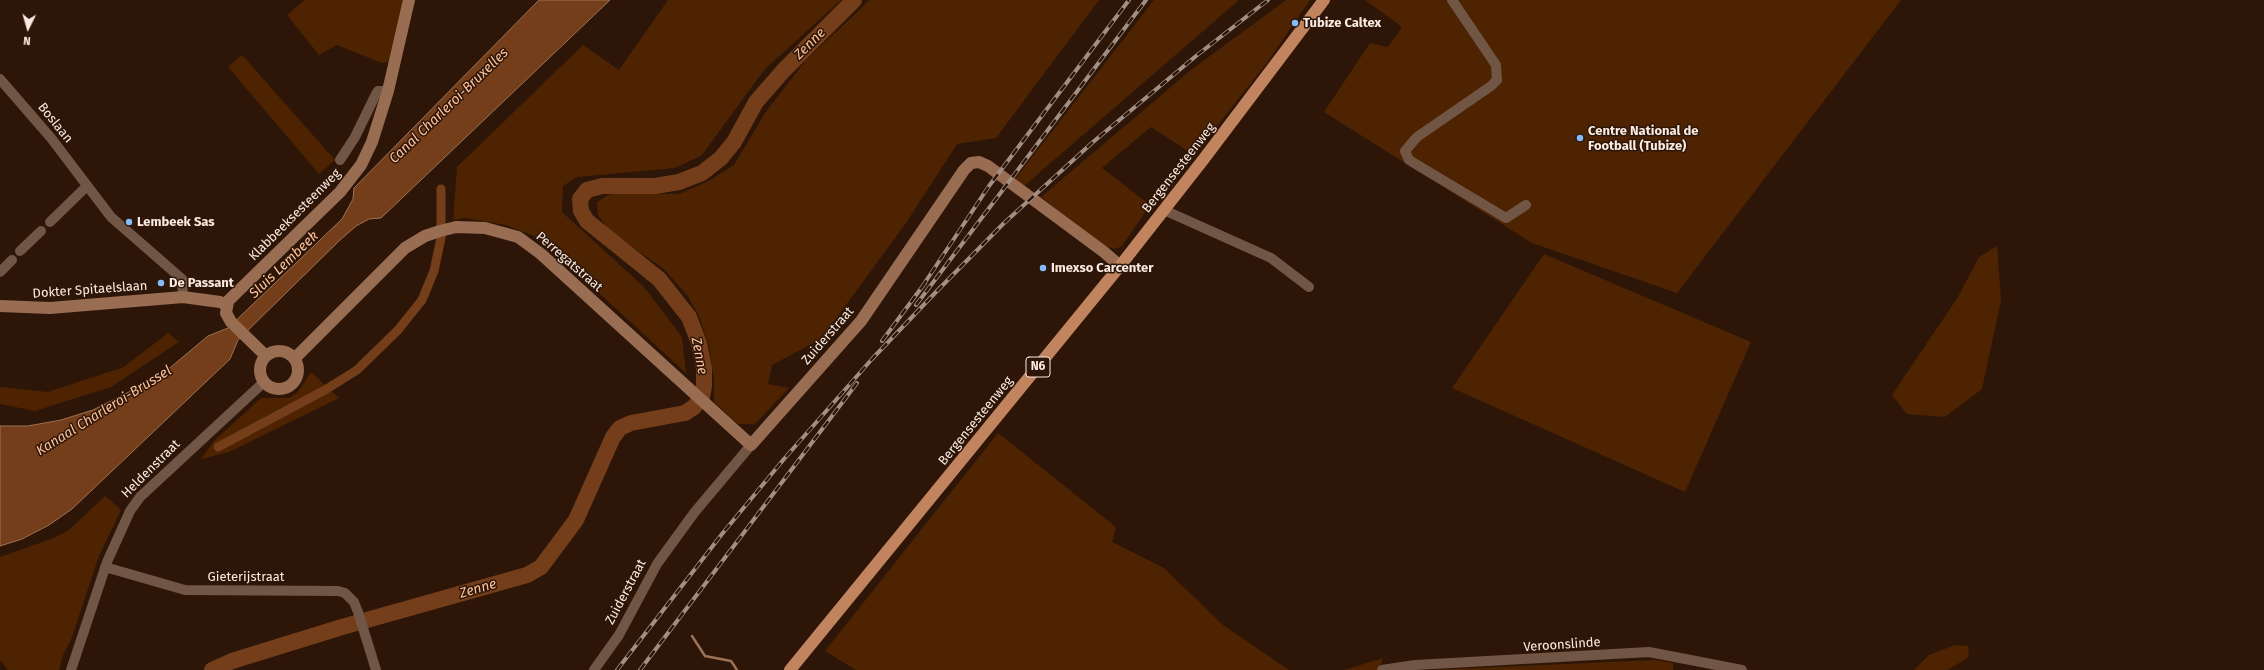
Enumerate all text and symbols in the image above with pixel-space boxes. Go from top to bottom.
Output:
north arrow [8,8,48,48]
place label: Tubize Caltex [1303,15,1381,31]
marker: Tubize Caltex [1290,18,1300,28]
water label: Zenne [791,25,829,63]
text: N [23,34,31,47]
water label: Canal Charleroi-Bruxelles [386,45,512,167]
street label: Boslaan [34,100,76,146]
street label: Bergensesteenweg [1139,120,1219,216]
place label: Centre National de Football (Tubize) [1588,123,1698,154]
marker: Centre National de Football (Tubize) [1575,133,1585,143]
street label: Klabbeeksesteenweg [246,166,344,264]
place label: Lembeek Sas [137,214,215,230]
marker: Lembeek Sas [124,217,134,227]
water label: Sluis Lembeek [246,228,322,302]
street label: Perregatstraat [532,229,606,295]
place label: Imexso Carcenter [1051,260,1153,276]
marker: Imexso Carcenter [1038,263,1048,273]
place label: De Passant [169,275,234,291]
street label: Dokter Spitaelslaan [32,278,148,302]
marker: De Passant [156,278,166,288]
street label: Zuiderstraat [799,304,857,368]
water label: Zenne [687,336,711,376]
road number: N6 [1026,357,1050,377]
water label: Kanaal Charleroi-Brussel [33,362,175,460]
street label: Bergensesteenweg [935,373,1017,469]
street label: Heldenstraat [119,437,183,501]
street label: Zuiderstraat [602,557,650,627]
street label: Gieterijstraat [208,569,284,585]
water label: Zenne [458,576,498,602]
street label: Veroonslinde [1523,635,1601,655]

